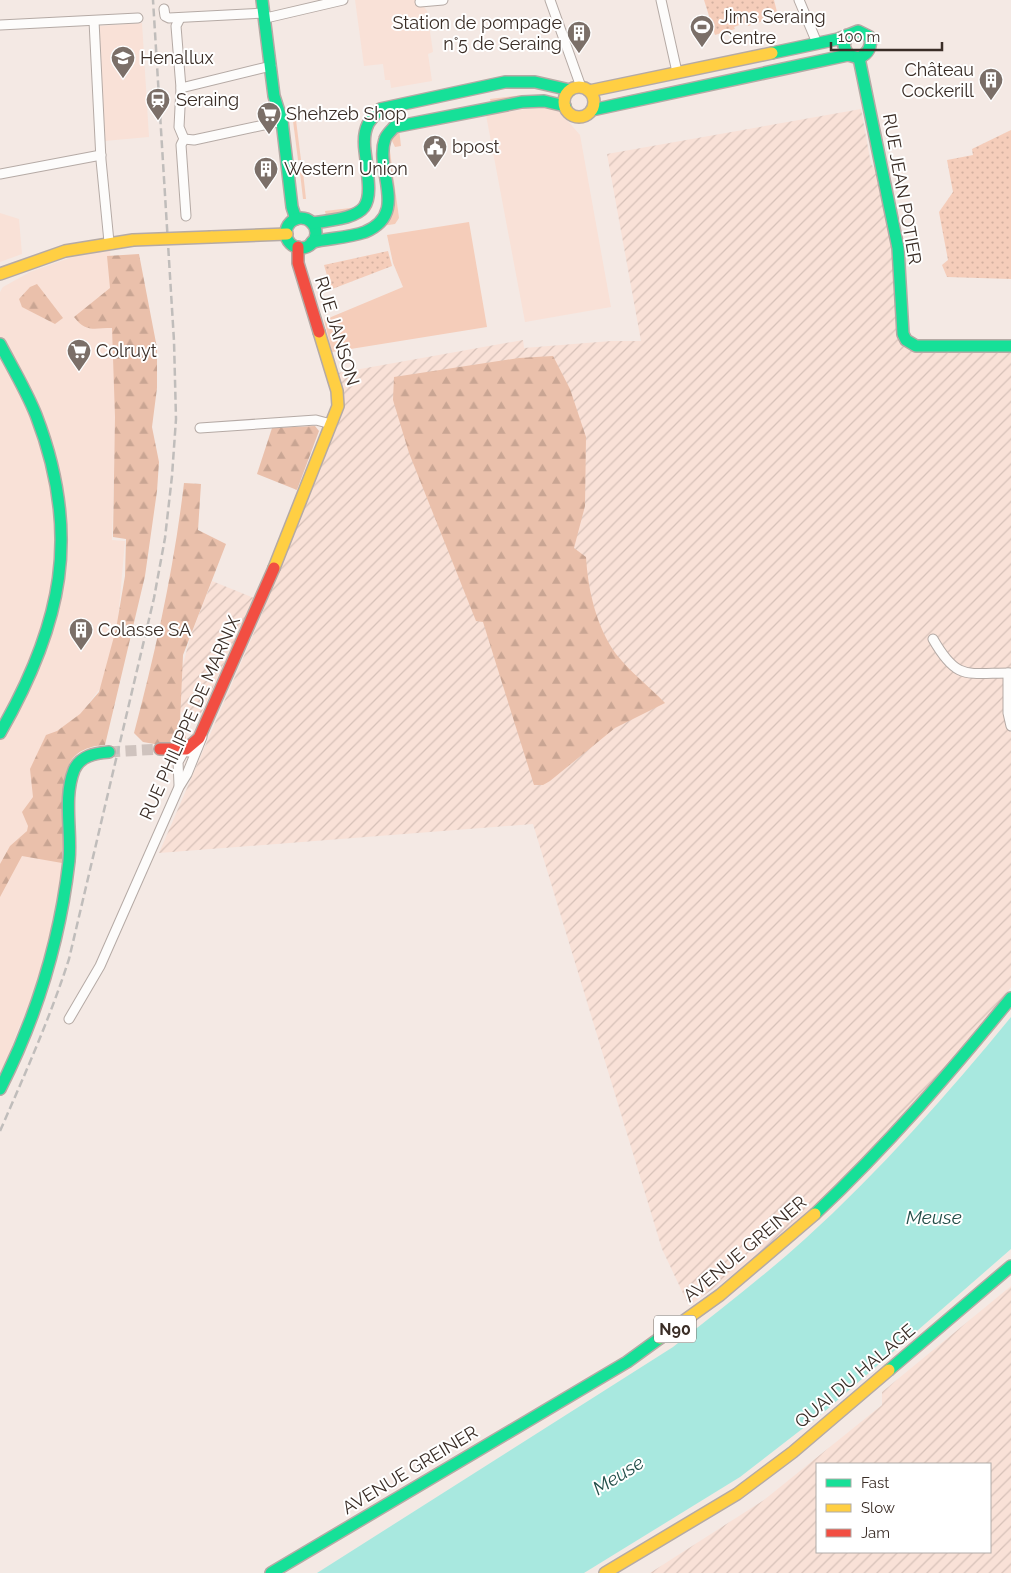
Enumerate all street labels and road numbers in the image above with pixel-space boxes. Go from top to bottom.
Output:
street label: RUE JEAN POTIER [879,112,926,266]
street label: RUE JANSON [311,274,364,388]
street label: RUE PHILIPPE DE MARNIX [135,612,244,823]
street label: AVENUE GREINER [679,1191,811,1306]
road number: N90 [654,1316,696,1342]
street label: QUAI DU HALAGE [790,1319,919,1432]
street label: AVENUE GREINER [338,1421,481,1518]

